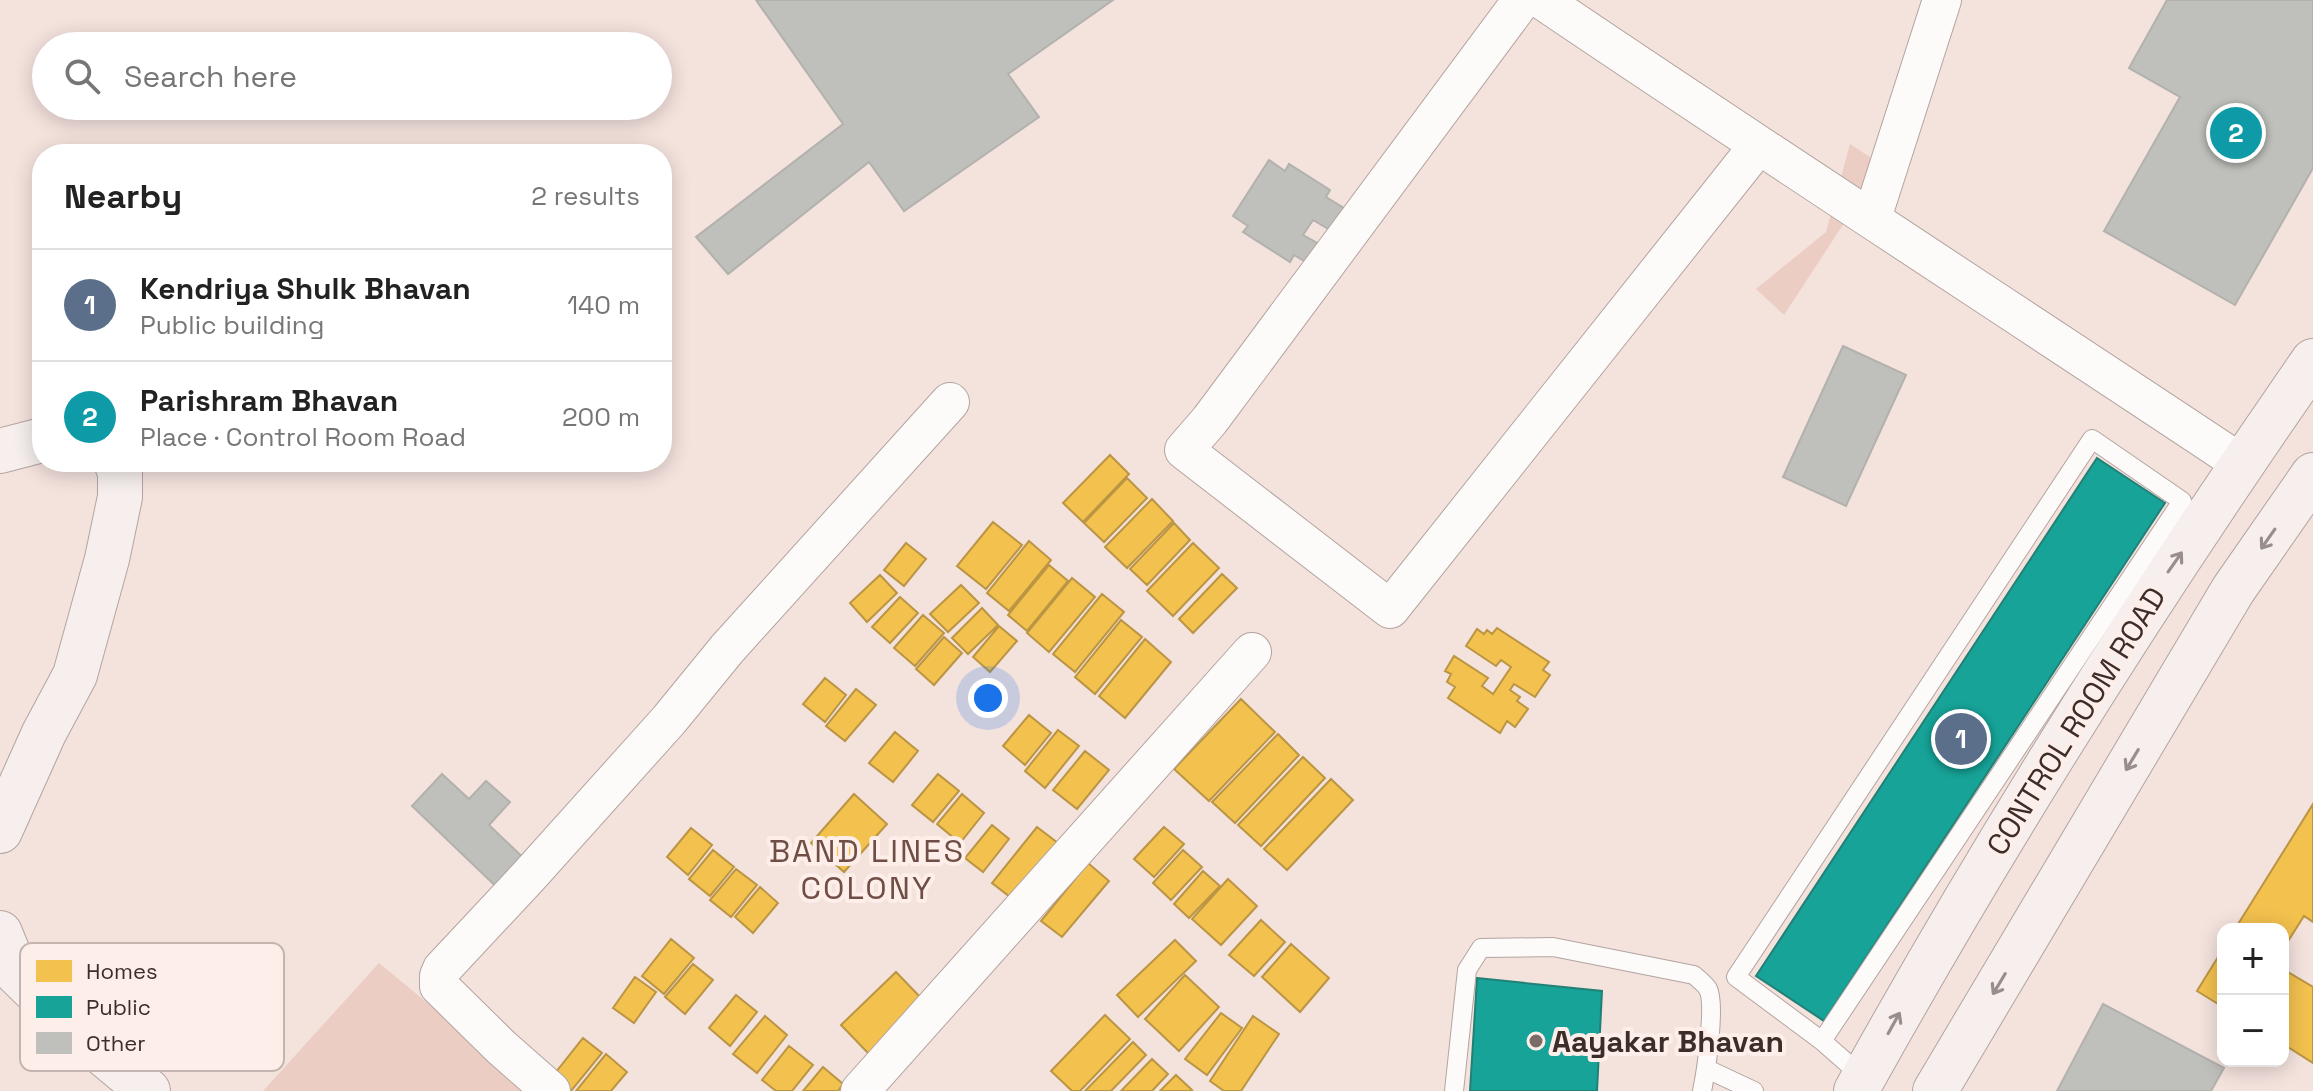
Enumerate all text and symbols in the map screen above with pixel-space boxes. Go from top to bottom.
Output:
search box [32,32,672,120]
icon: search [60,54,104,98]
text: Search here [124,57,297,96]
pin: 2 [2210,103,2262,163]
text: Nearby [64,175,182,218]
text: 2 results [531,179,640,213]
text: Kendriya Shulk Bhavan [140,269,471,308]
text: 1 [84,288,96,322]
text: 140 m [567,288,640,322]
text: Public building [140,308,324,342]
text: Parishram Bhavan [140,381,398,420]
text: 2 [82,400,98,434]
text: 200 m [562,400,640,434]
text: Place · Control Room Road [140,420,466,454]
one-way arrow [2260,528,2276,550]
one-way arrow [2167,552,2183,574]
street label: CONTROL ROOM ROAD [1977,579,2175,863]
your location [968,678,1008,718]
pin: 1 [1935,709,1987,769]
one-way arrow [2124,748,2140,771]
district label: BAND LINES COLONY [769,831,965,908]
map controls [2217,923,2289,1067]
button: + [2217,923,2289,995]
legend [20,943,284,1071]
text: Homes [86,957,158,985]
one-way arrow [1991,972,2007,995]
text: Public [86,993,151,1021]
button: − [2217,995,2289,1067]
one-way arrow [1886,1012,1902,1035]
place label: Aayakar Bhavan [1552,1022,1784,1061]
text: Other [86,1029,146,1057]
marker: Aayakar Bhavan [1527,1032,1545,1050]

